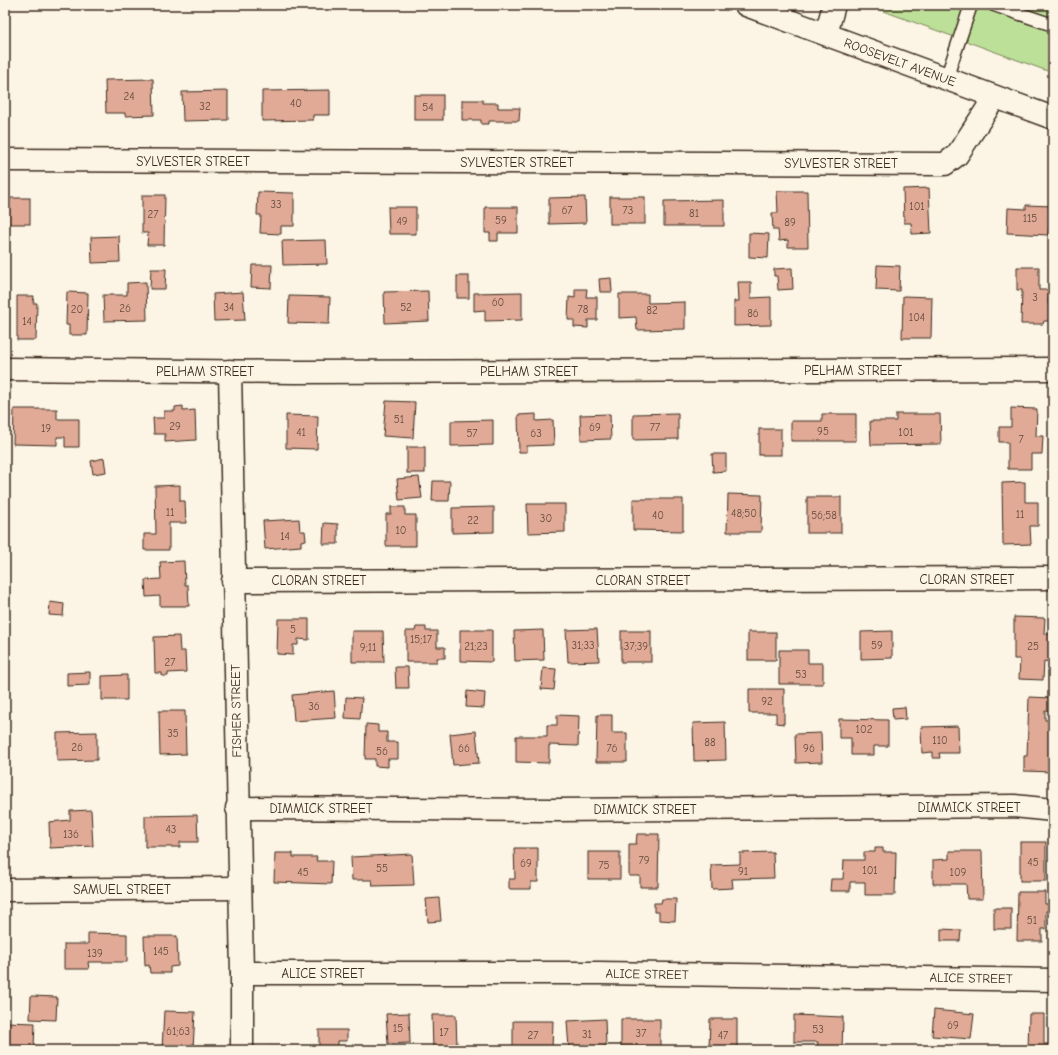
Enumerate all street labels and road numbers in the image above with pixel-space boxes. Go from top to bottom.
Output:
street label: ROOSEVELT AVENUE [842,35,958,89]
street label: SYLVESTER STREET [136,154,250,169]
street label: SYLVESTER STREET [460,155,574,170]
street label: SYLVESTER STREET [784,156,898,171]
street label: PELHAM STREET [804,363,902,378]
street label: PELHAM STREET [156,364,254,379]
street label: PELHAM STREET [480,364,578,379]
street label: CLORAN STREET [920,572,1015,587]
street label: CLORAN STREET [272,573,367,588]
street label: CLORAN STREET [596,573,691,588]
street label: FISHER STREET [228,664,244,758]
street label: DIMMICK STREET [917,800,1021,815]
street label: DIMMICK STREET [269,801,373,816]
street label: DIMMICK STREET [593,802,697,817]
street label: SAMUEL STREET [73,882,171,897]
street label: ALICE STREET [281,966,365,981]
street label: ALICE STREET [605,966,689,982]
street label: ALICE STREET [929,970,1013,986]

